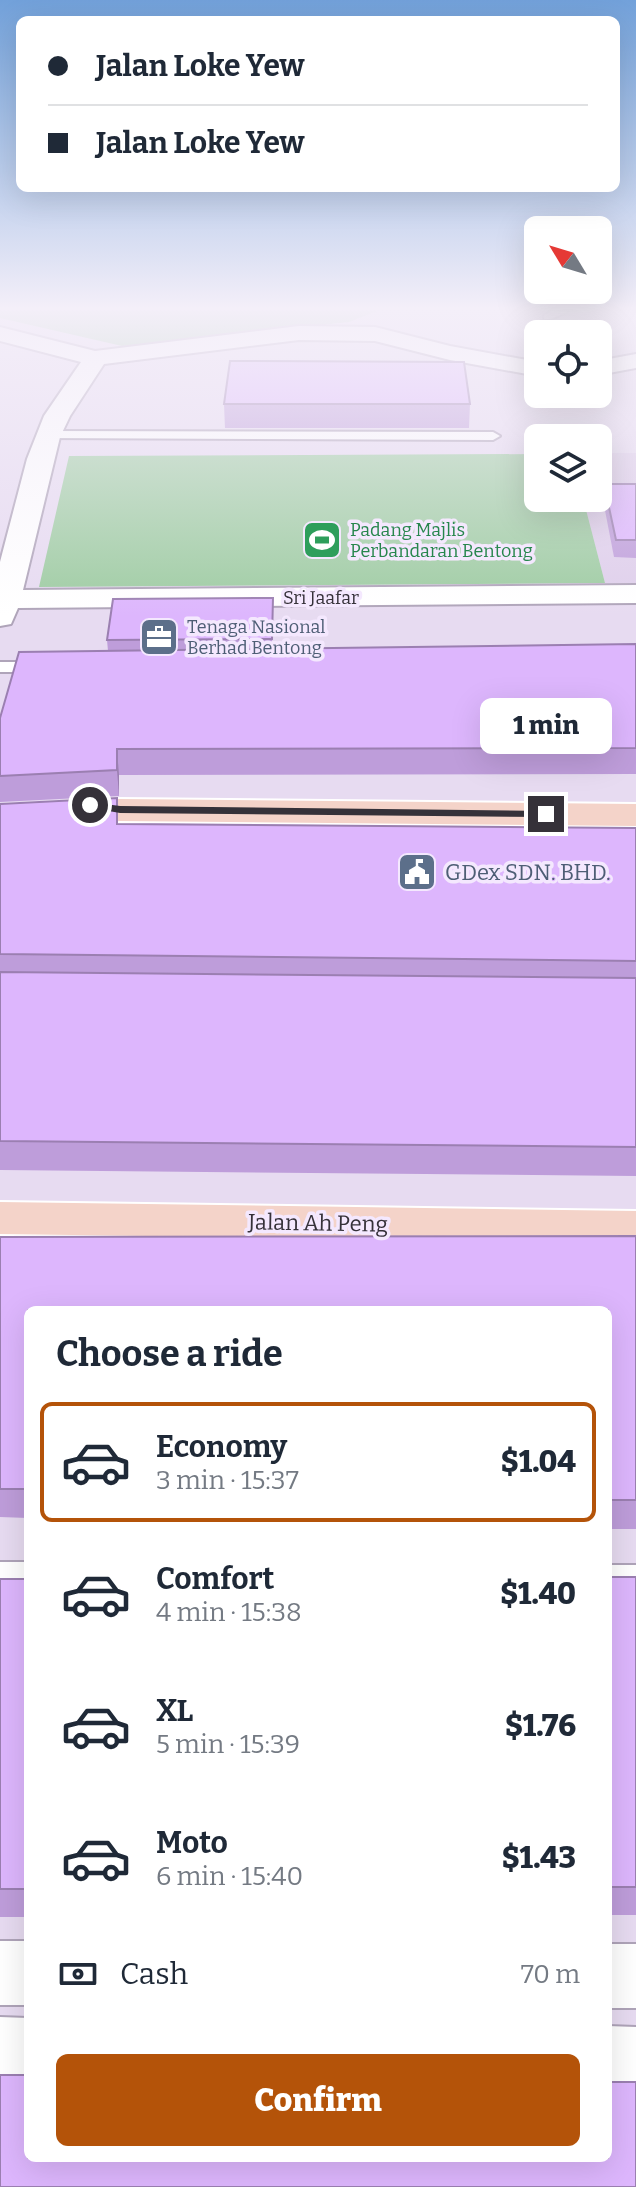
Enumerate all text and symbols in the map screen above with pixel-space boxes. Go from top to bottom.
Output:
text: Jalan Loke Yew [96,48,305,84]
text: Jalan Loke Yew [96,125,305,161]
north arrow [524,216,612,304]
map controls [524,216,612,512]
button: locate [524,320,612,408]
button: layers [524,424,612,512]
sports icon: Padang Majlis Perbandaran Bentong [301,519,343,561]
place label: Padang Majlis Perbandaran Bentong [350,519,533,562]
street label: Sri Jaafar [283,587,359,609]
office icon: Tenaga Nasional Berhad Bentong [138,616,180,658]
place label: Tenaga Nasional Berhad Bentong [187,616,326,659]
callout: 1 min [480,698,612,754]
text: 1 min [513,710,579,741]
route start [72,787,108,823]
route end [528,796,564,832]
public building icon: GDex SDN. BHD. [396,851,438,893]
place label: GDex SDN. BHD. [445,859,611,886]
street label: Jalan Ah Peng [247,1208,388,1238]
text: Choose a ride [56,1332,283,1376]
icon: car [60,1426,132,1498]
text: Economy [156,1429,287,1465]
text: $1.04 [501,1444,576,1480]
text: 3 min · 15:37 [156,1465,299,1496]
icon: car [60,1558,132,1630]
text: Comfort [156,1561,274,1597]
text: $1.40 [500,1576,576,1612]
text: 4 min · 15:38 [156,1597,302,1628]
icon: car [60,1690,132,1762]
text: XL [156,1693,193,1729]
text: $1.76 [505,1708,576,1744]
text: 5 min · 15:39 [156,1729,300,1760]
icon: car [60,1822,132,1894]
text: Moto [156,1825,228,1861]
text: $1.43 [502,1840,576,1876]
text: 6 min · 15:40 [156,1861,303,1892]
icon: cash [56,1952,100,1996]
text: Cash [120,1956,188,1992]
text: 70 m [521,1959,580,1990]
button: Confirm [56,2054,580,2146]

